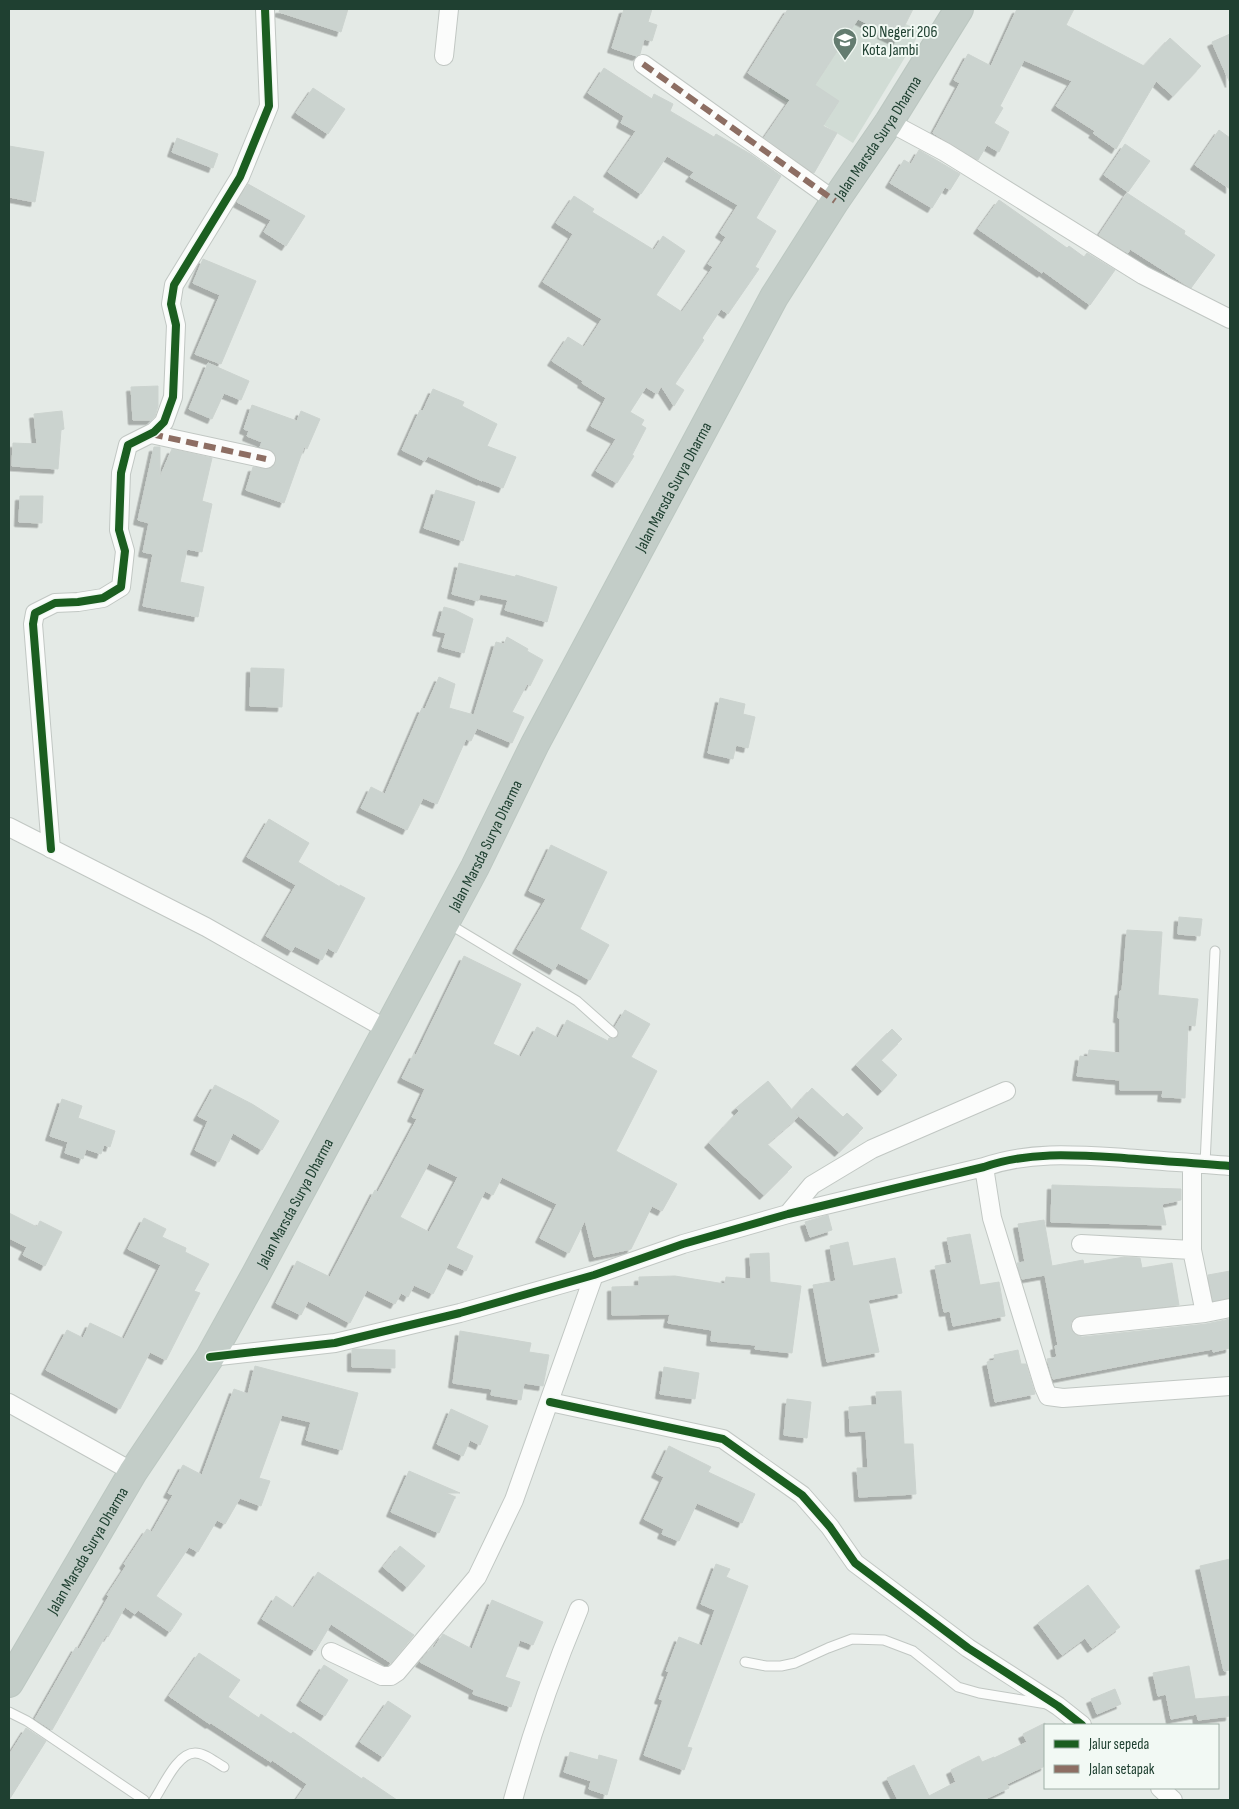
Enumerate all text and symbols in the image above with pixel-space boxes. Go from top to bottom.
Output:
place label: SD Negeri 206 Kota Jambi [862,23,937,60]
school or university icon: SD Negeri 206 Kota Jambi [832,27,858,61]
street label: Jalan Marsda Surya Dharma [830,73,926,205]
street label: Jalan Marsda Surya Dharma [631,419,716,556]
street label: Jalan Marsda Surya Dharma [445,777,527,916]
street label: Jalan Marsda Surya Dharma [253,1135,338,1272]
street label: Jalan Marsda Surya Dharma [43,1484,133,1619]
legend [1044,1724,1219,1789]
text: Jalur sepeda [1088,1735,1150,1754]
text: Jalan setapak [1088,1760,1155,1779]

